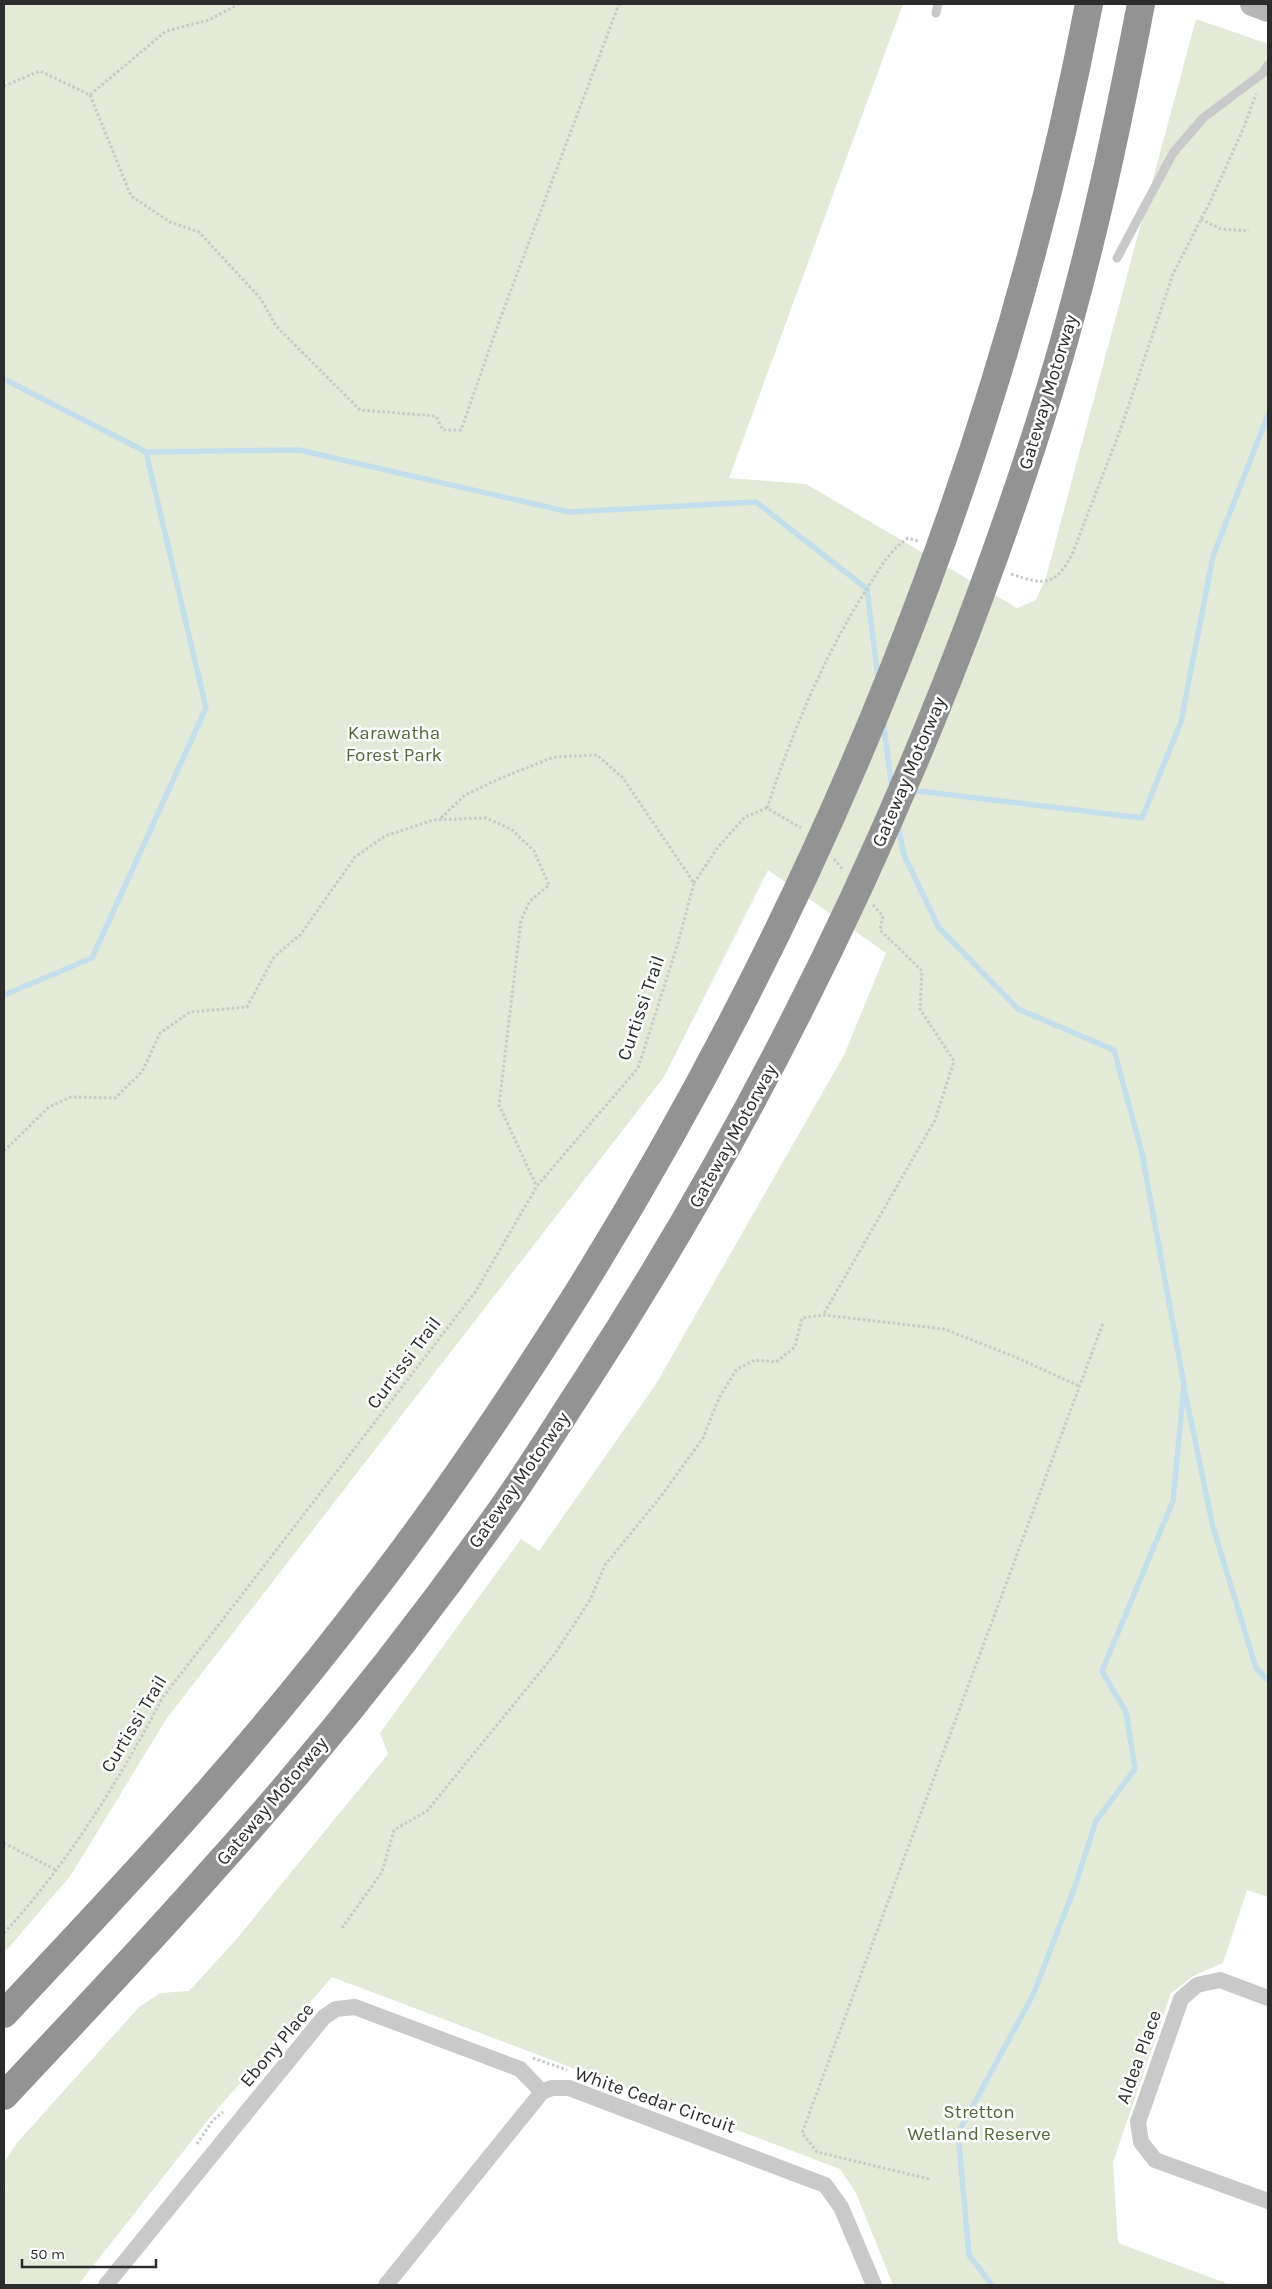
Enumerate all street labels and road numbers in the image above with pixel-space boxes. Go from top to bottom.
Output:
street label: Gateway Motorway [1014,312,1082,472]
street label: Gateway Motorway [867,693,951,850]
street label: Curtissi Trail [613,953,669,1063]
street label: Gateway Motorway [684,1060,782,1212]
street label: Curtissi Trail [362,1313,446,1413]
street label: Gateway Motorway [464,1408,574,1552]
street label: Curtissi Trail [96,1671,172,1777]
street label: Gateway Motorway [212,1732,332,1870]
street label: Ebony Place [235,1998,319,2092]
street label: Aldea Place [1112,2007,1166,2107]
street label: White Cedar Circuit [572,2062,738,2138]

